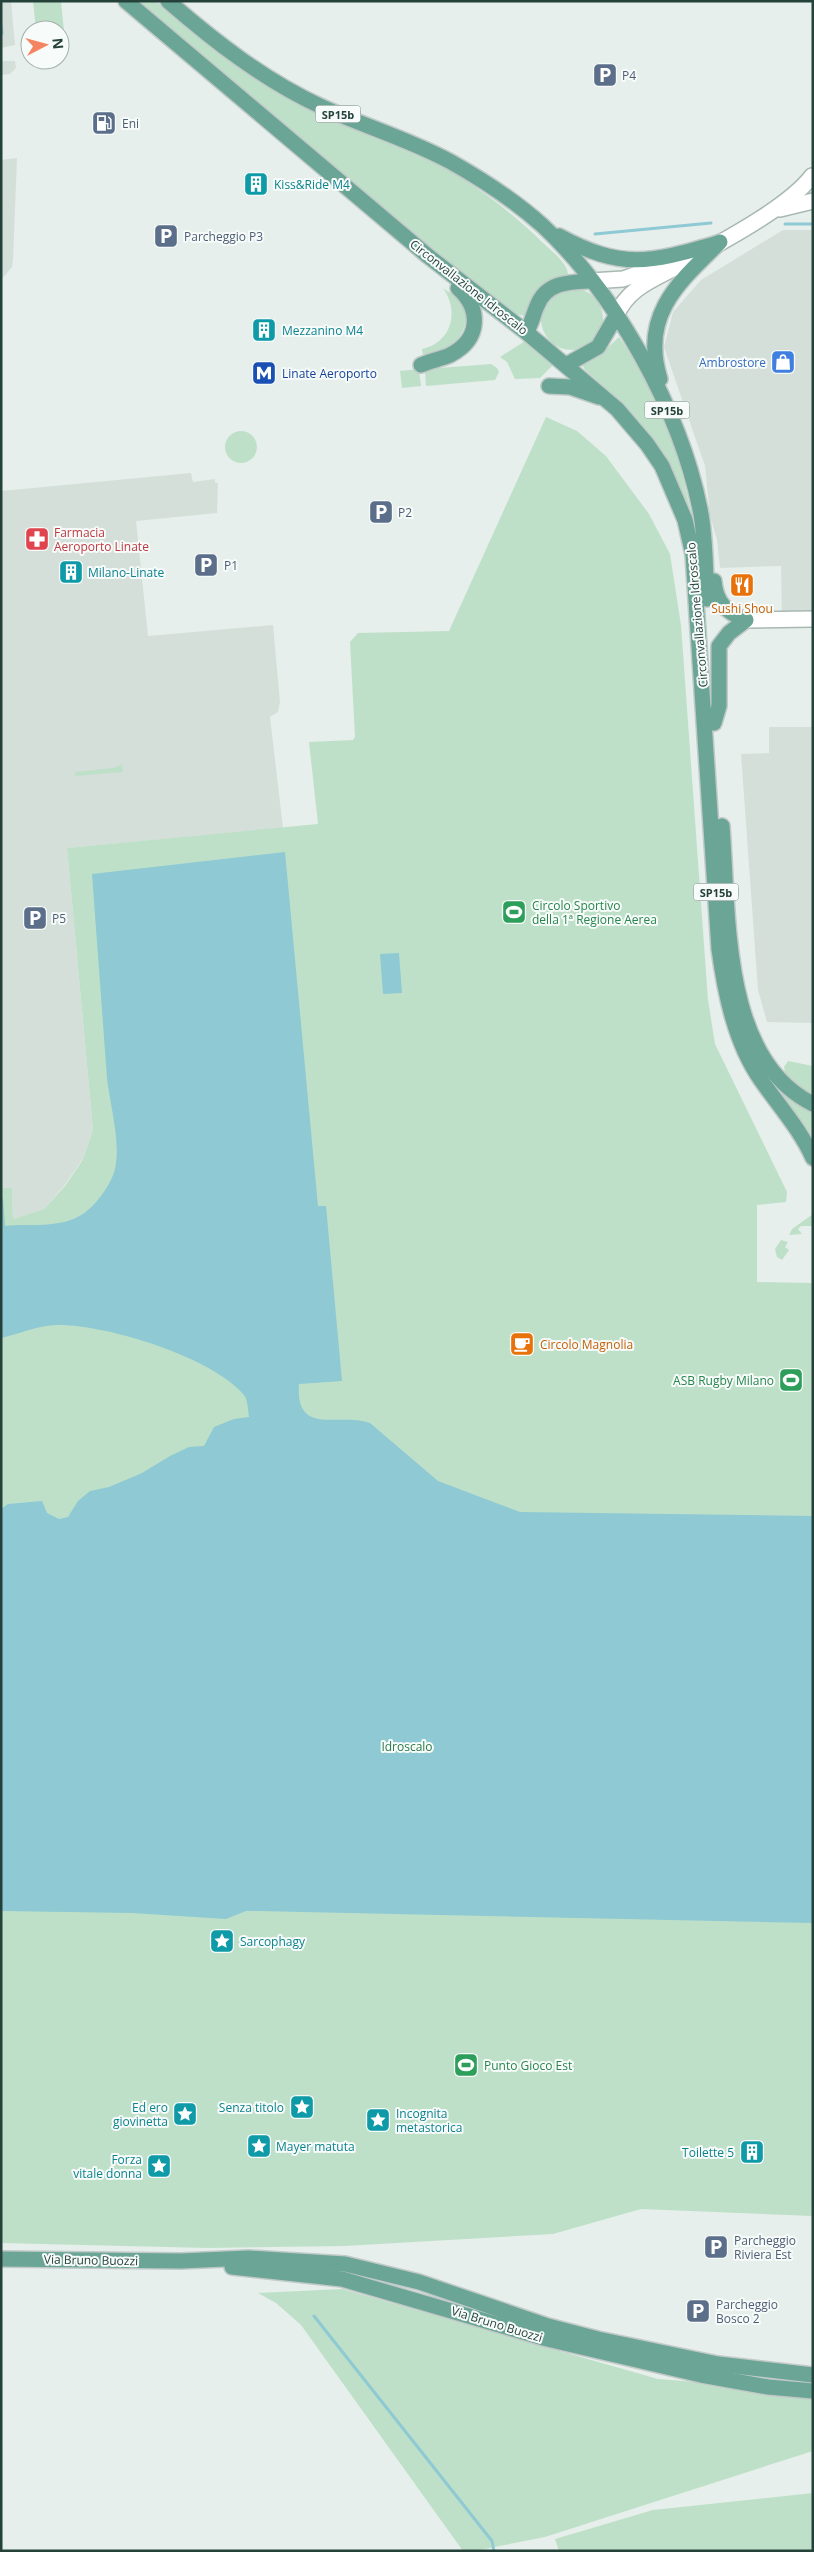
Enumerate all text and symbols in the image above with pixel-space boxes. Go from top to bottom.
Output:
north arrow [20,20,70,70]
text: N [48,37,68,50]
parking icon: P4 [592,62,618,88]
place label: P4 [622,67,636,84]
road number: SP15b [316,106,360,122]
fuel station icon: Eni [91,110,117,136]
place label: Eni [122,115,139,132]
building icon: Kiss&Ride M4 [243,171,269,197]
place label: Kiss&Ride M4 [274,176,350,193]
parking icon: Parcheggio P3 [153,223,179,249]
place label: Parcheggio P3 [184,228,263,245]
street label: Circonvallazione Idroscalo [406,236,532,338]
building icon: Mezzanino M4 [251,317,277,343]
place label: Mezzanino M4 [282,322,363,339]
shop icon: Ambrostore [770,349,796,375]
place label: Ambrostore [699,354,766,371]
metro station icon: Linate Aeroporto [251,360,277,386]
place label: Linate Aeroporto [282,365,377,382]
road number: SP15b [644,402,690,418]
parking icon: P2 [368,499,394,525]
place label: P2 [398,504,412,521]
place label: Farmacia Aeroporto Linate [54,524,149,555]
pharmacy icon: Farmacia Aeroporto Linate [24,526,50,552]
street label: Circonvallazione Idroscalo [682,542,712,688]
parking icon: P1 [193,552,219,578]
place label: P1 [224,557,238,574]
building icon: Milano-Linate [58,559,84,585]
place label: Milano-Linate [88,564,165,581]
restaurant icon: Sushi Shou [729,572,755,598]
place label: Sushi Shou [711,600,773,617]
road number: SP15b [694,884,738,900]
place label: Circolo Sportivo della 1ª Regione Aerea [532,897,657,928]
sports icon: Circolo Sportivo della 1ª Regione Aerea [501,899,527,925]
parking icon: P5 [22,905,48,931]
place label: P5 [52,910,66,927]
cafe icon: Circolo Magnolia [509,1331,535,1357]
place label: Circolo Magnolia [540,1336,633,1353]
sports icon: ASB Rugby Milano [778,1367,804,1393]
place label: ASB Rugby Milano [673,1372,774,1389]
park label: Idroscalo [381,1738,433,1755]
place icon: Sarcophagy [209,1928,235,1954]
place label: Sarcophagy [240,1933,306,1950]
sports icon: Punto Gioco Est [453,2052,479,2078]
place label: Punto Gioco Est [484,2057,572,2074]
place icon: Senza titolo [289,2094,315,2120]
place label: Ed ero giovinetta [113,2099,168,2130]
place label: Senza titolo [219,2099,284,2116]
place icon: Ed ero giovinetta [172,2101,198,2127]
place label: Incognita metastorica [396,2105,462,2136]
place icon: Incognita metastorica [365,2107,391,2133]
place icon: Mayer matuta [246,2133,272,2159]
place label: Mayer matuta [276,2138,355,2155]
building icon: Toilette 5 [739,2139,765,2165]
place label: Toilette 5 [682,2144,734,2161]
place label: Forza vitale donna [73,2151,142,2182]
place icon: Forza vitale donna [146,2153,172,2179]
place label: Parcheggio Riviera Est [734,2232,796,2263]
parking icon: Parcheggio Riviera Est [703,2234,729,2260]
street label: Via Bruno Buozzi [44,2251,138,2269]
place label: Parcheggio Bosco 2 [716,2296,778,2327]
parking icon: Parcheggio Bosco 2 [685,2298,711,2324]
street label: Via Bruno Buozzi [449,2302,545,2346]

